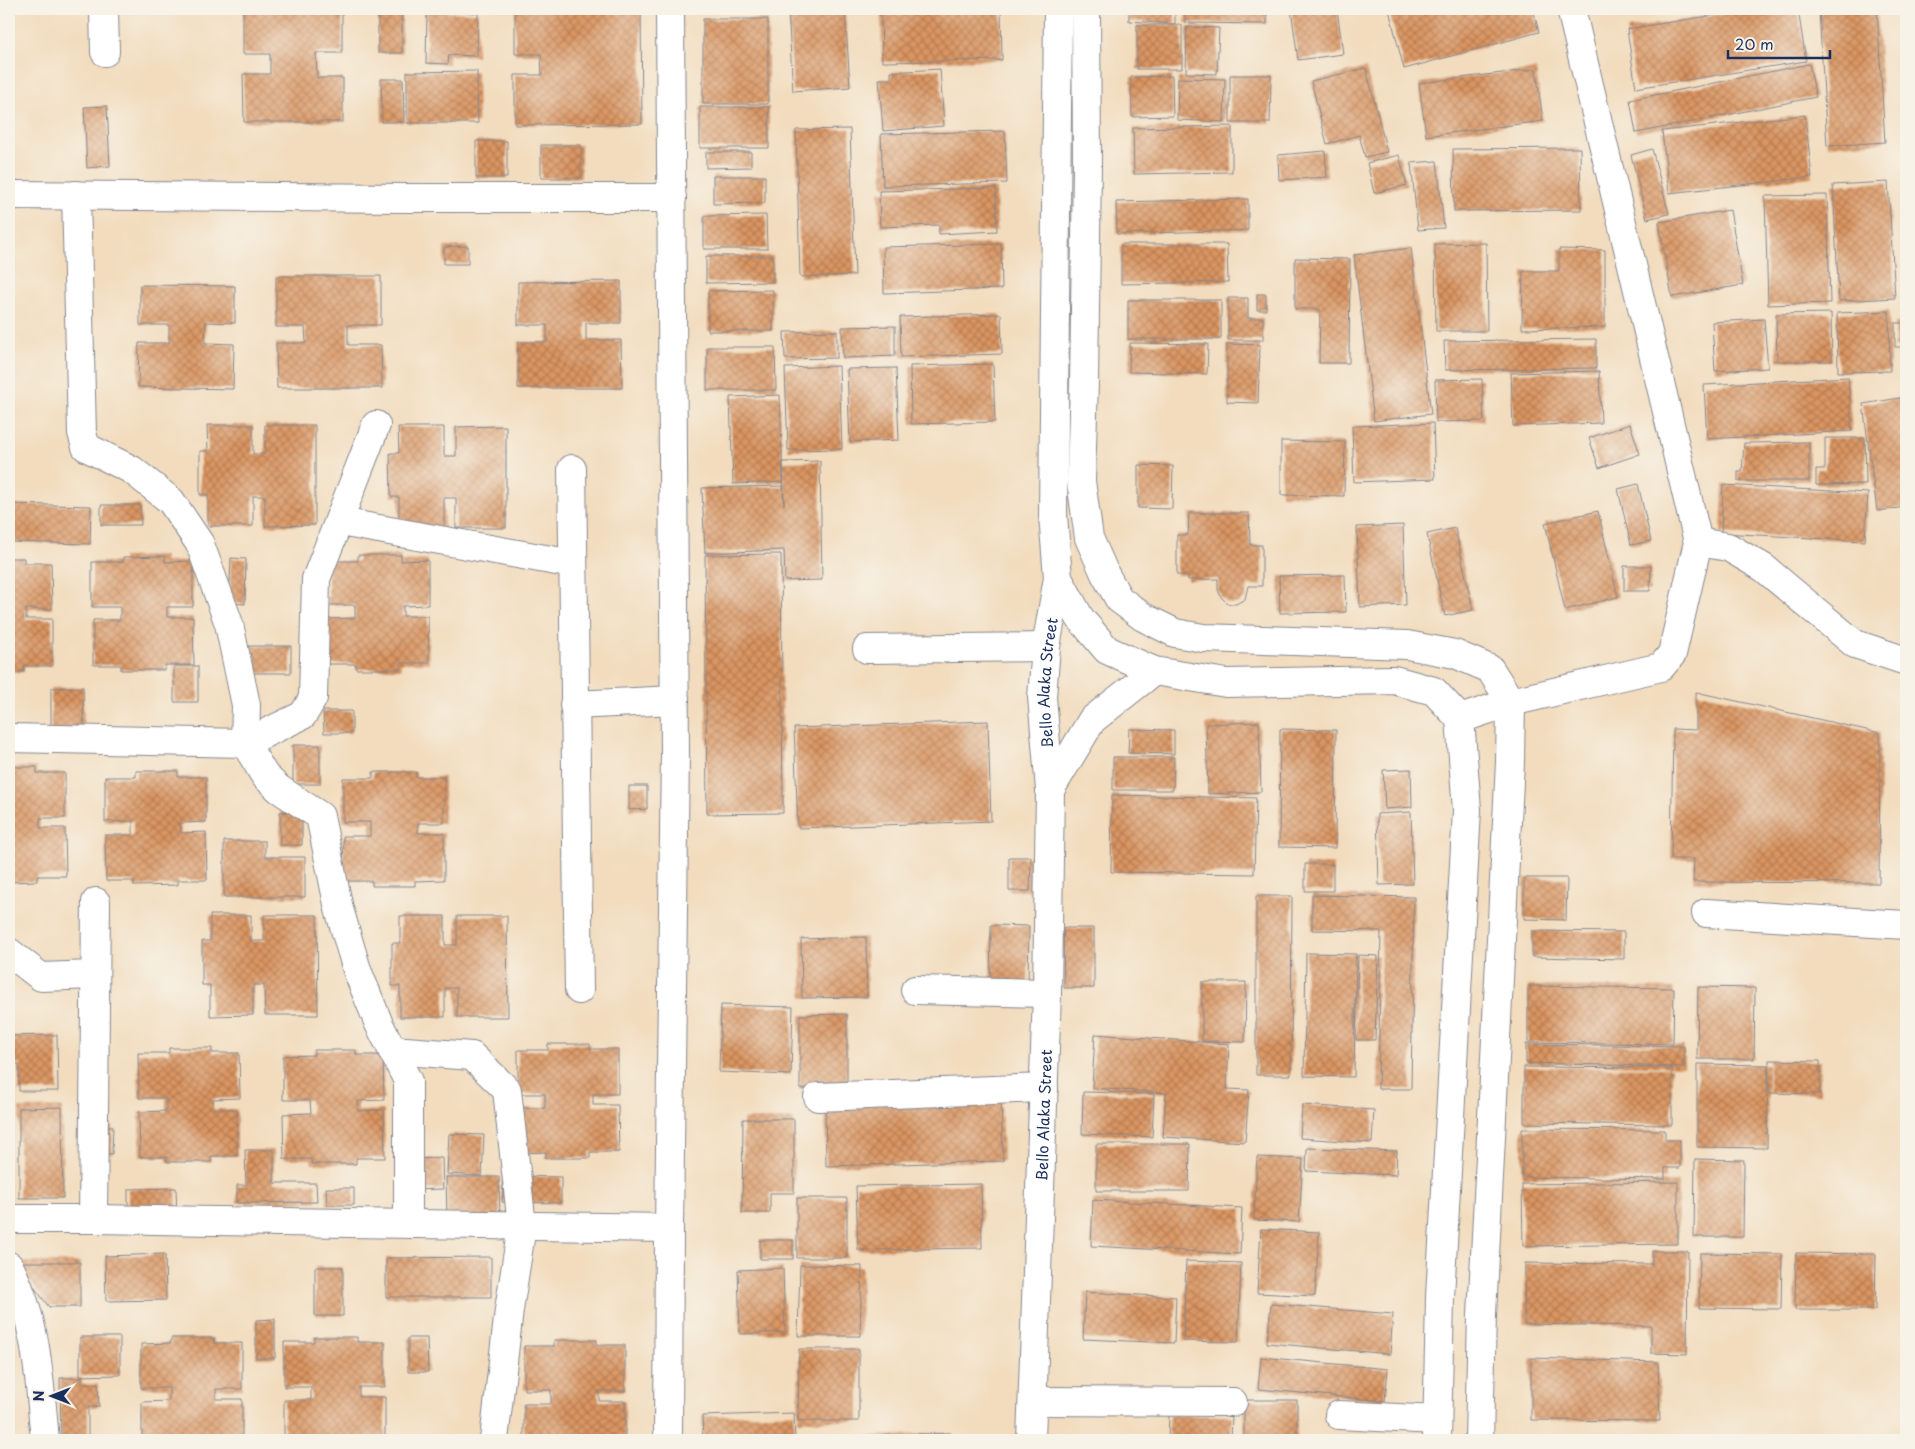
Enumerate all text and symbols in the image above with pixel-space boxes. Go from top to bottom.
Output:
scale bar [1728,28,1830,60]
text: 20 m [1735,32,1774,55]
street label: Bello Alaka Street [1031,615,1062,749]
street label: Bello Alaka Street [1029,1049,1056,1181]
north arrow [28,1372,78,1422]
text: N [28,1390,49,1402]

